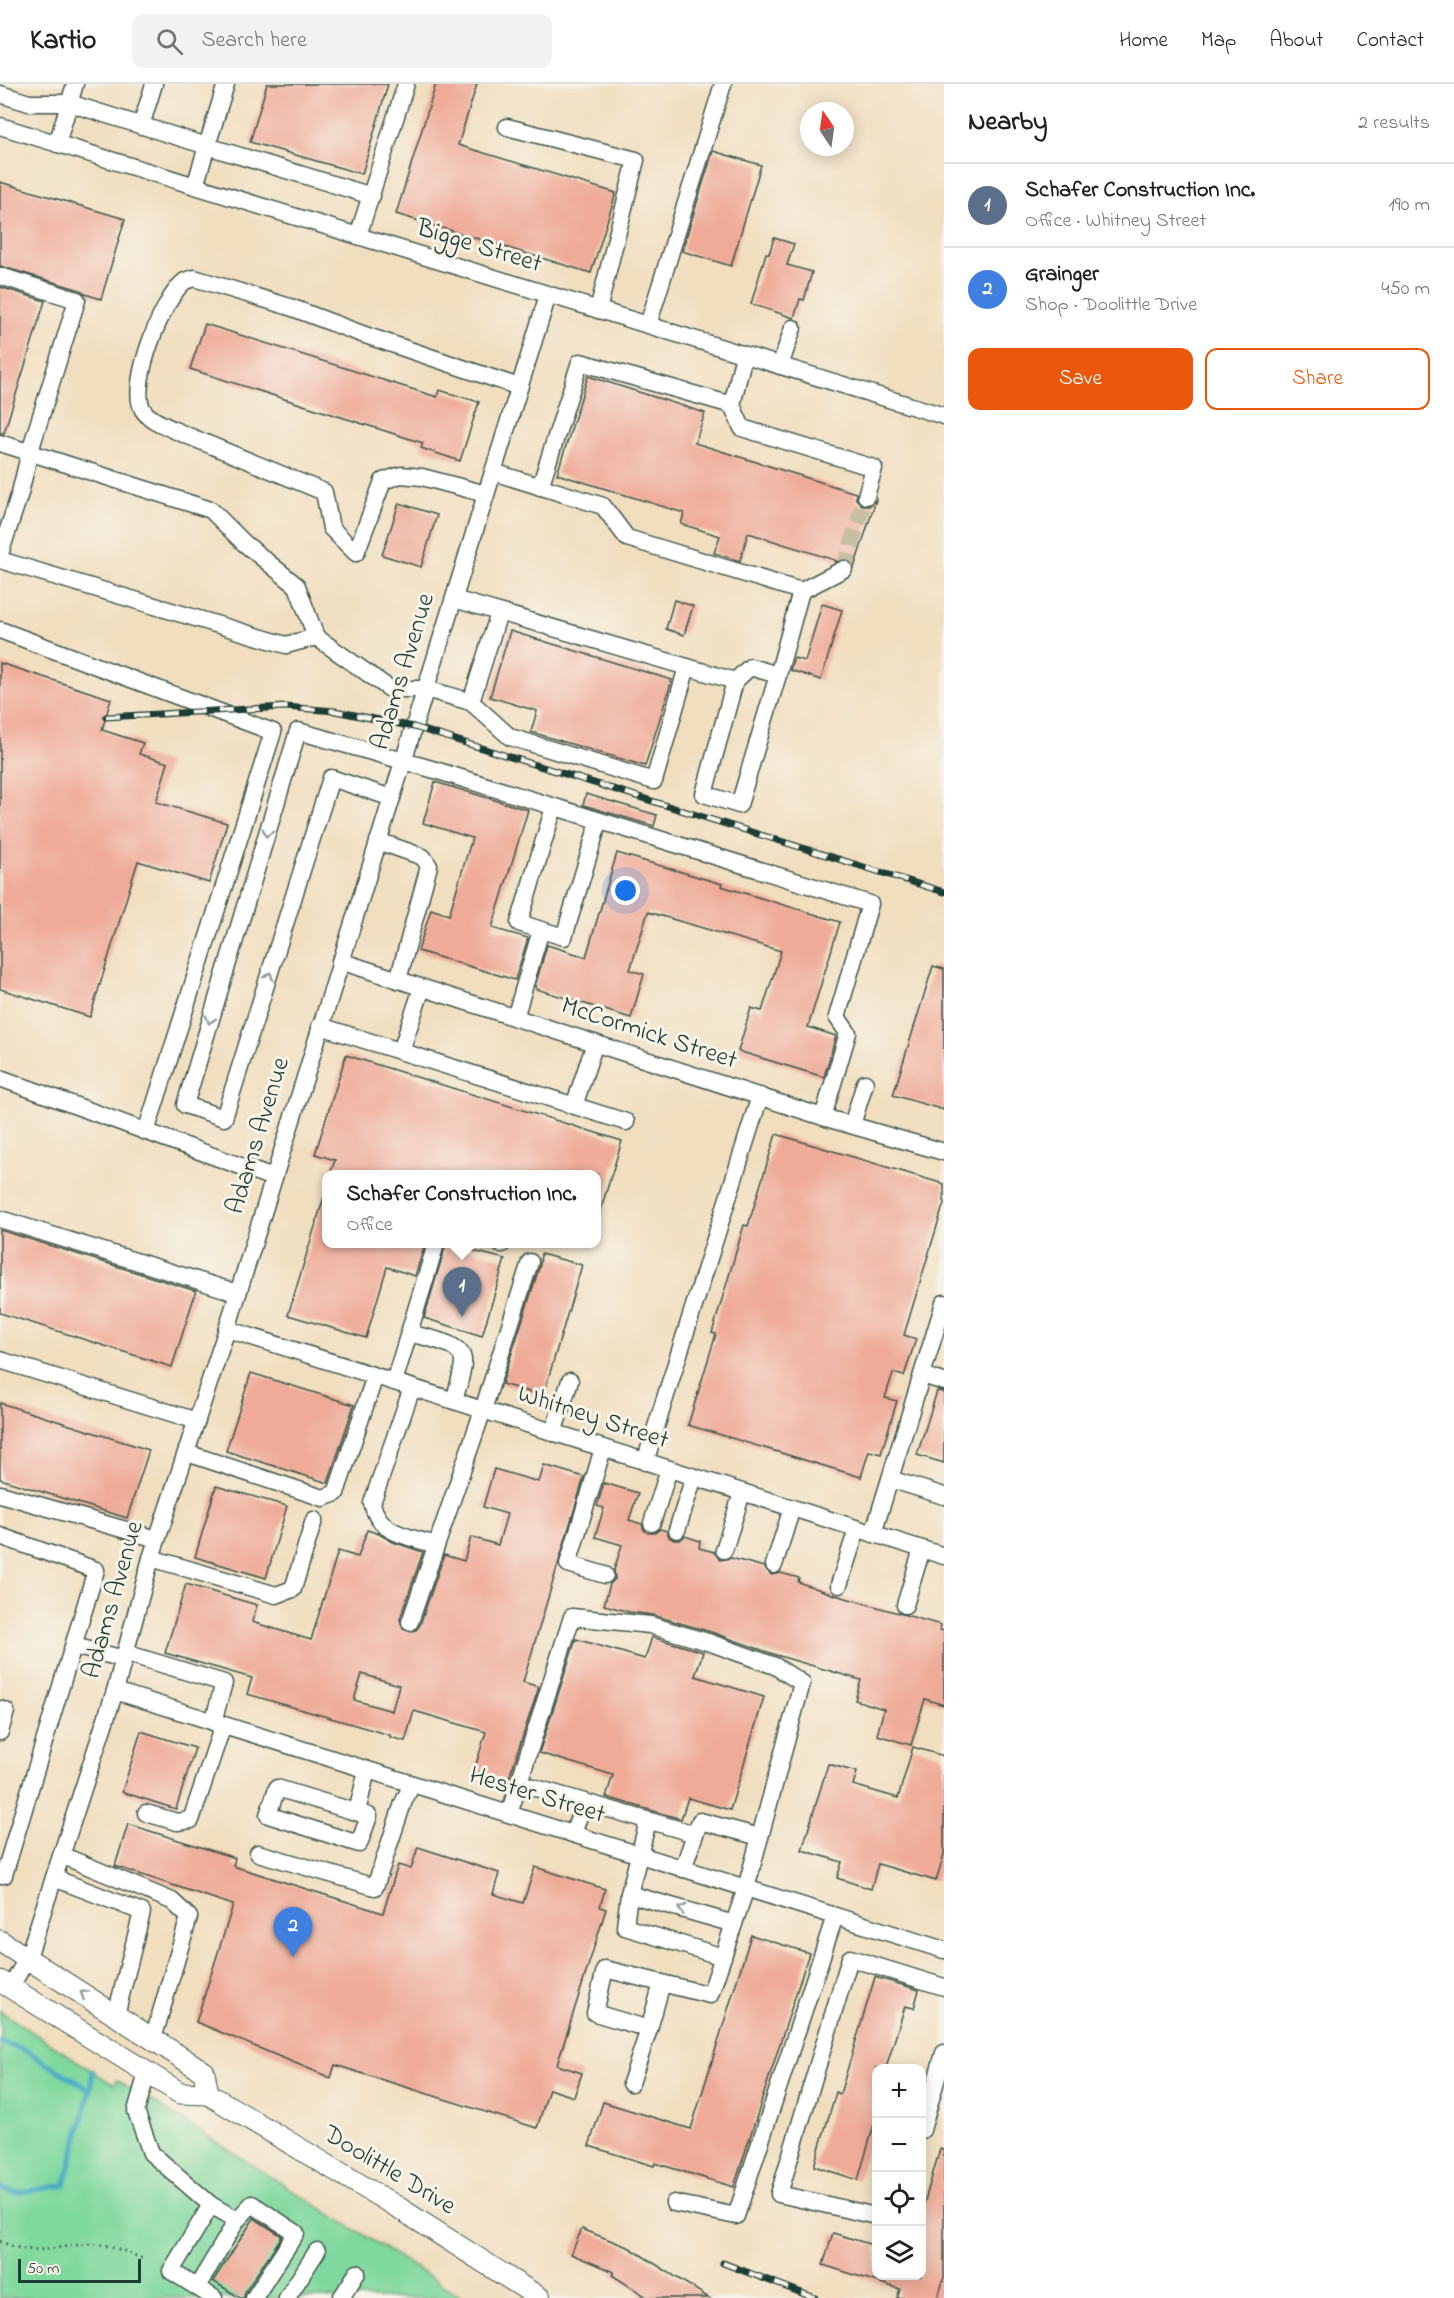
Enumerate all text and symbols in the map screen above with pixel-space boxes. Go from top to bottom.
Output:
search box [132,14,552,68]
text: Kartio [30,21,96,62]
icon: search [153,25,186,58]
text: Search here [201,25,307,57]
text: Home [1119,26,1168,56]
text: Map [1201,26,1236,56]
text: About [1269,26,1323,56]
text: Contact [1356,26,1424,56]
north arrow [800,102,854,156]
text: Nearby [968,104,1047,142]
text: 2 results [1358,109,1430,138]
text: Schafer Construction Inc. [1025,175,1255,207]
text: 1 [984,191,991,220]
text: 190 m [1388,191,1430,220]
text: Office · Whitney Street [1025,207,1206,236]
street label: Bigge Street [411,210,547,284]
text: Grainger [1025,259,1099,291]
text: 2 [983,275,992,304]
text: 450 m [1381,275,1430,304]
text: Shop · Doolittle Drive [1025,291,1197,320]
button: Save [968,348,1193,410]
button: Share [1205,348,1430,410]
street label: Adams Avenue [362,589,446,755]
one-way arrow [262,827,274,838]
your location [611,876,640,905]
one-way arrow [262,971,274,982]
street label: McCormick Street [556,988,742,1080]
one-way arrow [205,1014,217,1025]
street label: Adams Avenue [217,1053,301,1219]
popup [322,1170,601,1248]
text: Schafer Construction Inc. [346,1179,577,1211]
text: Office [346,1211,393,1240]
pin: 1 [442,1268,482,1317]
street label: Whitney Street [513,1376,674,1460]
street label: Adams Avenue [73,1516,155,1683]
street label: Hester Street [464,1757,610,1835]
one-way arrow [677,1903,687,1916]
pin: 2 [274,1908,312,1957]
one-way arrow [80,1991,91,2002]
map controls [872,2064,926,2280]
button: + [872,2064,926,2118]
street label: Doolittle Drive [315,2116,463,2226]
button: − [872,2118,926,2172]
button: locate [872,2172,926,2226]
button: layers [872,2226,926,2280]
scale bar [18,2256,141,2284]
text: 50 m [27,2257,59,2281]

